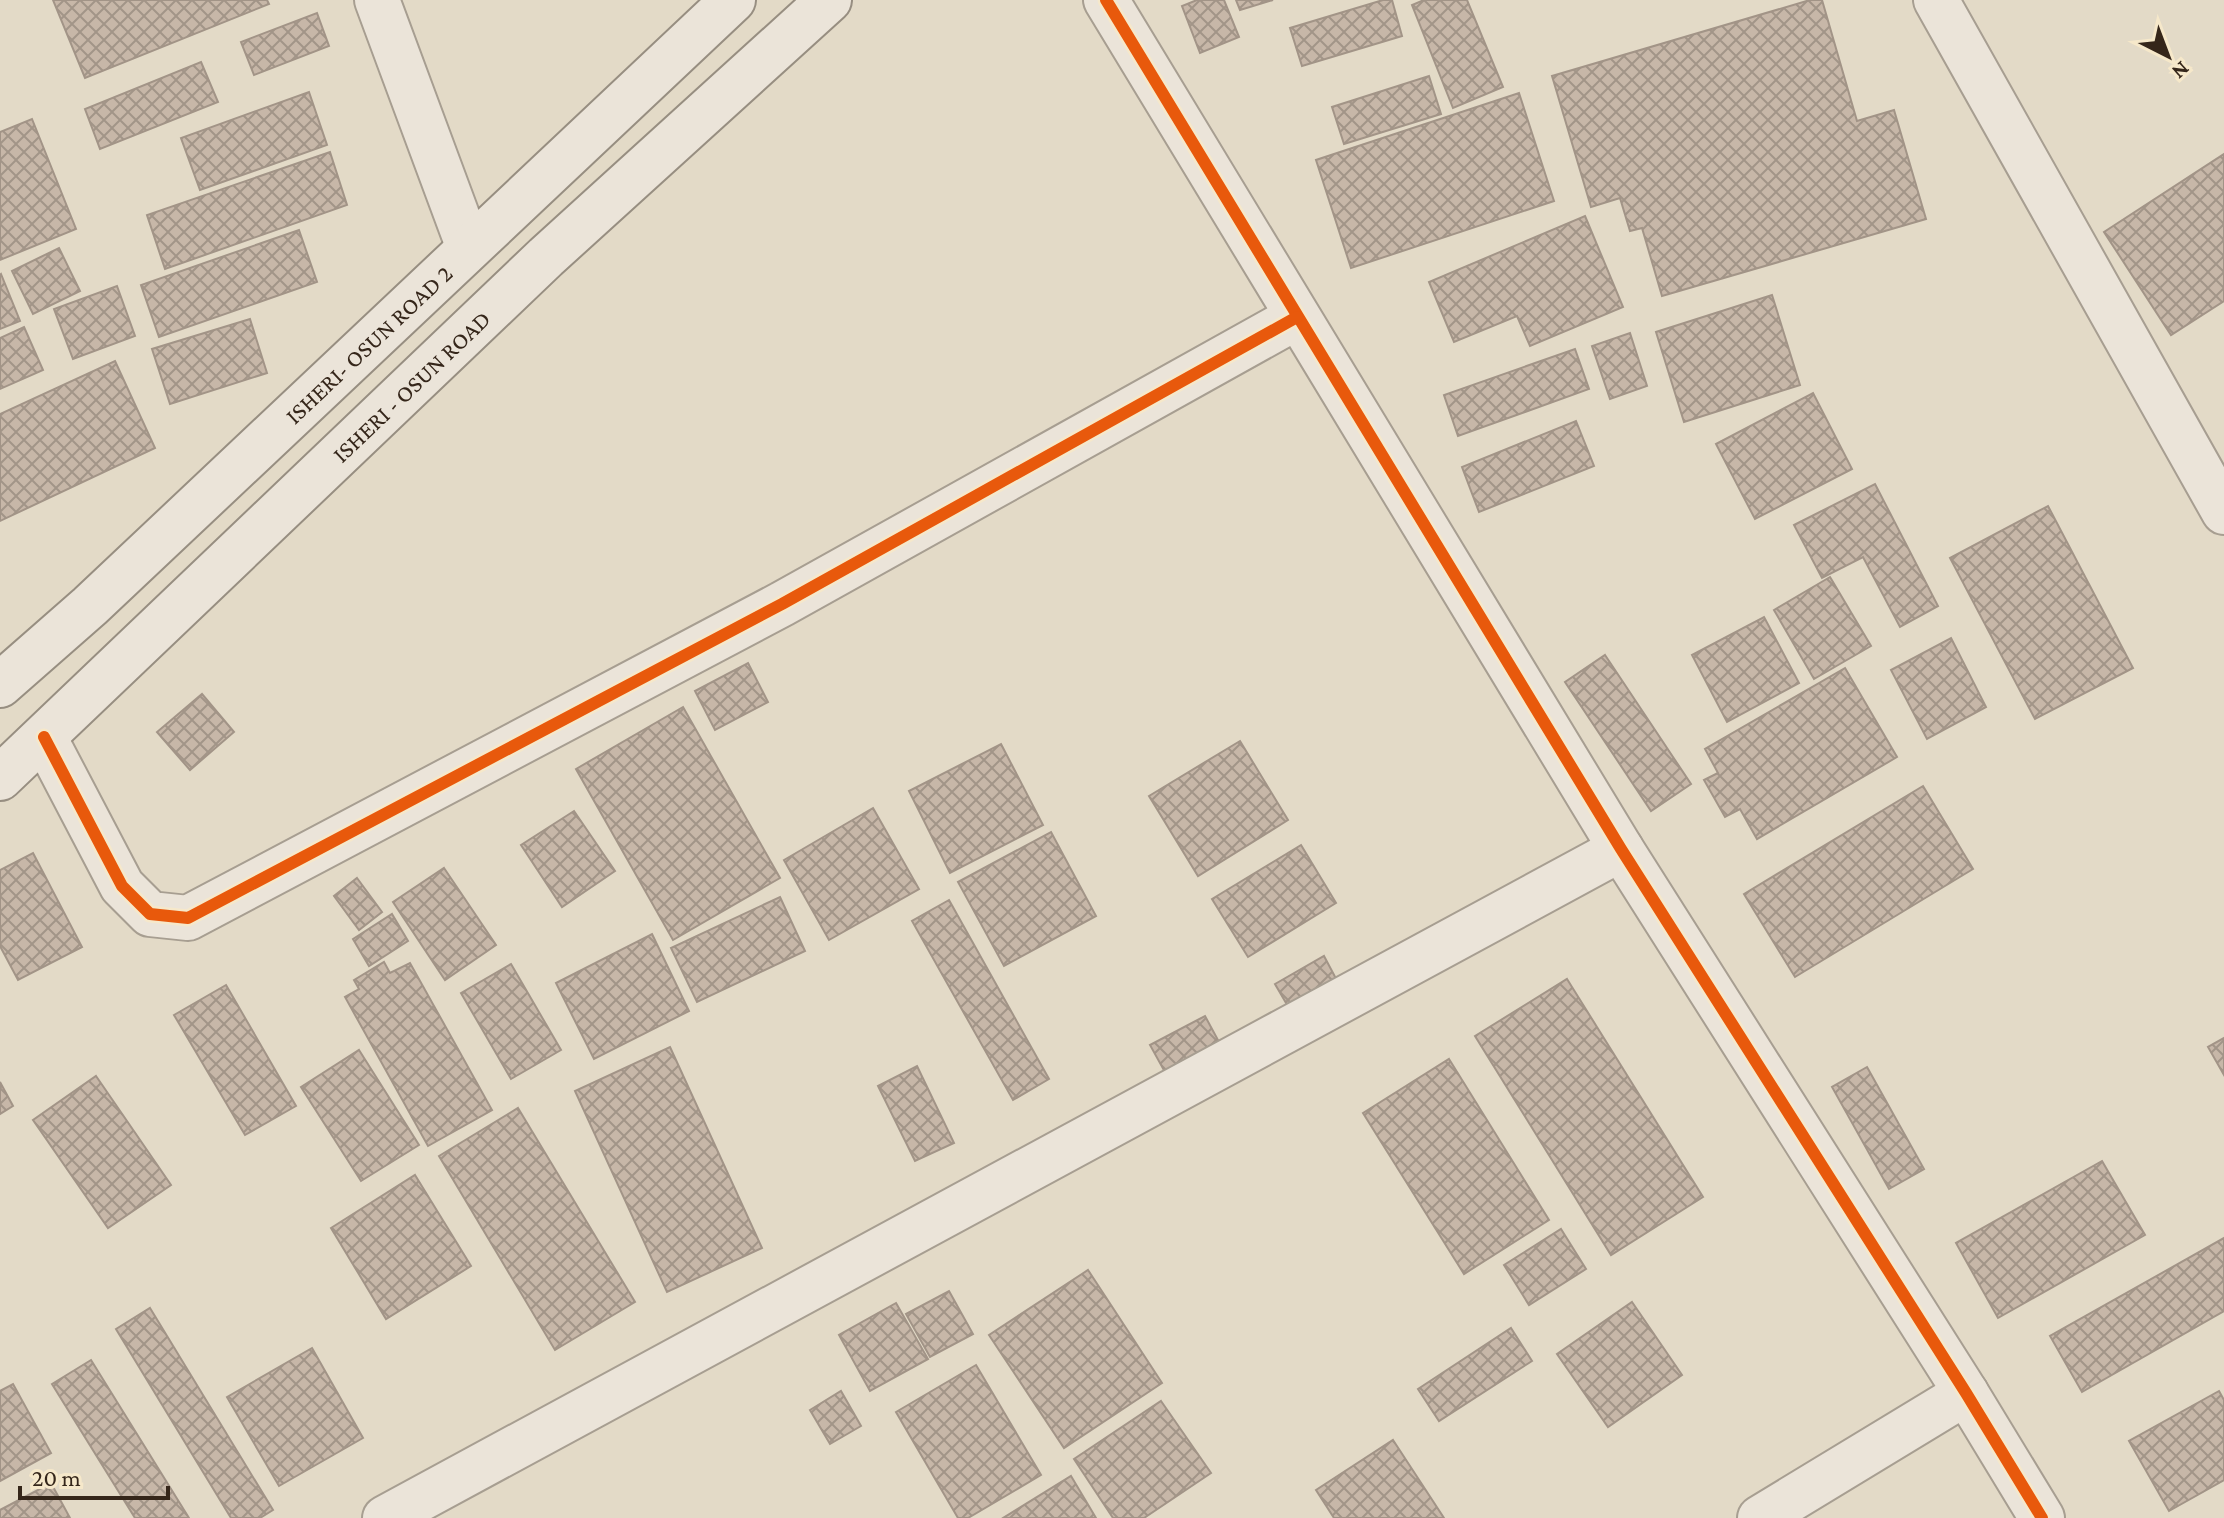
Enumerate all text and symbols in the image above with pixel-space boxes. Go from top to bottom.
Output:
north arrow [2128,16,2208,96]
text: N [2167,56,2195,85]
street label: ISHERI- OSUN ROAD 2 [279,259,457,429]
street label: ISHERI - OSUN ROAD [327,305,495,467]
scale bar [20,1450,168,1500]
text: 20 m [32,1464,81,1491]

